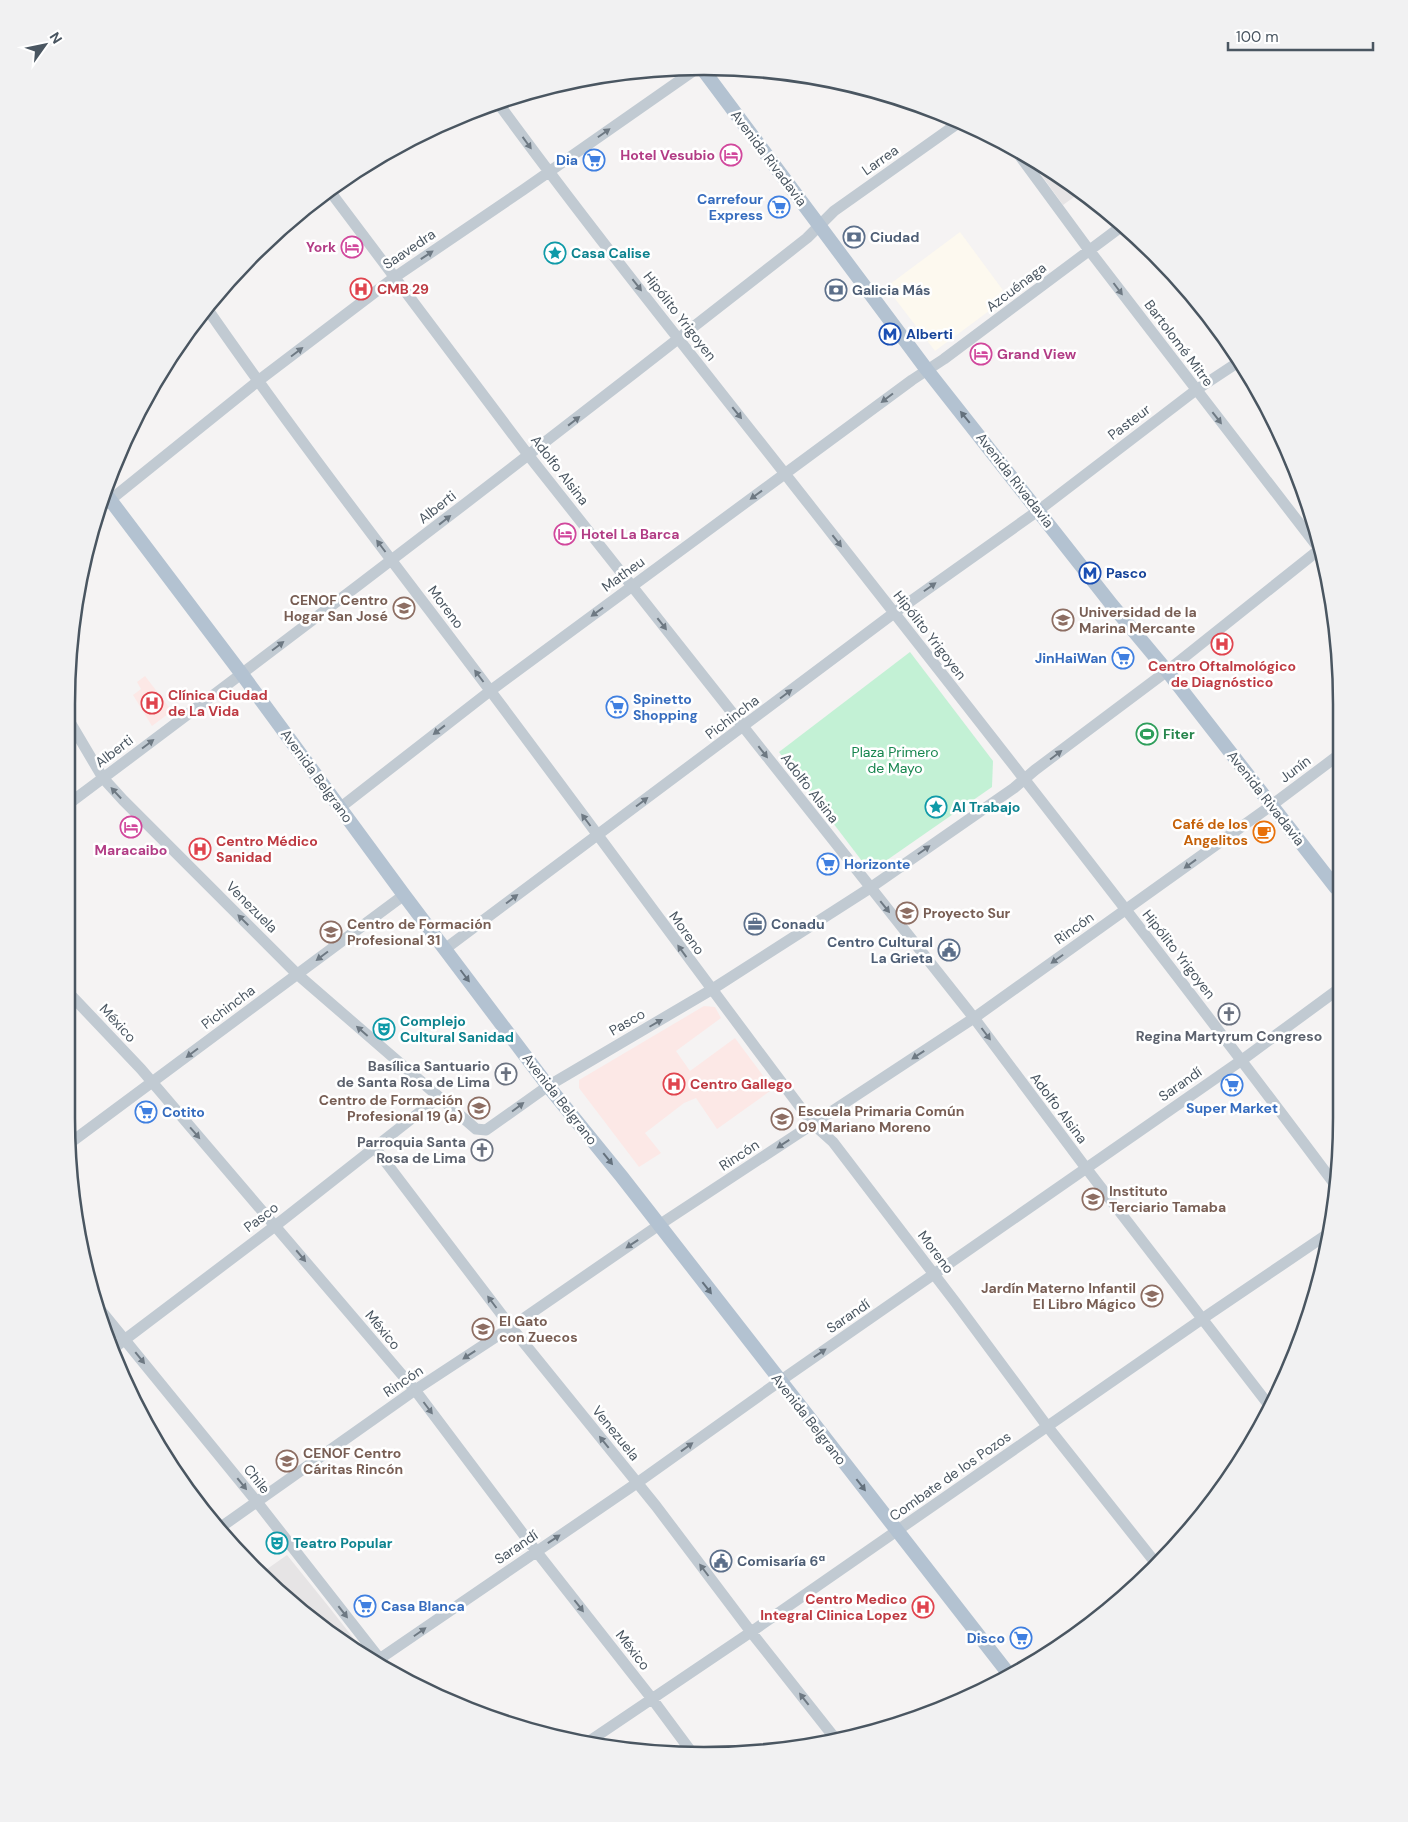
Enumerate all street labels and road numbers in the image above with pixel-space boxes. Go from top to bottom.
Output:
street label: Avenida Rivadavia [727,106,811,210]
street label: Larrea [858,141,902,179]
street label: Saavedra [379,225,439,273]
street label: Azcuénaga [982,259,1050,315]
street label: Hipólito Yrigoyen [640,268,720,364]
street label: Bartolomé Mitre [1141,296,1217,390]
street label: Pasteur [1104,400,1154,444]
street label: Avenida Rivadavia [972,429,1058,531]
street label: Adolfo Alsina [527,431,593,509]
street label: Alberti [414,487,460,527]
street label: Matheu [598,552,648,596]
street label: Moreno [424,582,468,632]
street label: Hipólito Yrigoyen [890,587,970,683]
street label: Pichincha [702,691,762,743]
street label: Avenida Belgrano [277,726,357,826]
street label: Alberti [91,731,137,771]
street label: Avenida Rivadavia [1223,747,1309,849]
street label: Adolfo Alsina [777,749,843,827]
street label: Junín [1276,752,1314,786]
street label: Venezuela [222,877,282,937]
street label: Hipólito Yrigoyen [1139,906,1219,1002]
street label: Moreno [665,908,709,958]
street label: Rincón [1051,908,1097,948]
street label: Pichincha [198,981,258,1033]
street label: México [96,1000,140,1046]
street label: Pasco [606,1005,648,1039]
street label: Avenida Belgrano [519,1050,601,1148]
street label: Sarandí [1155,1062,1206,1105]
street label: Adolfo Alsina [1027,1069,1091,1147]
street label: Rincón [716,1135,762,1175]
street label: Pasco [240,1198,282,1236]
street label: Moreno [914,1227,958,1277]
street label: Sarandí [823,1294,874,1337]
street label: México [361,1307,405,1353]
street label: Rincón [380,1361,426,1401]
street label: Avenida Belgrano [768,1370,850,1468]
street label: Venezuela [588,1402,644,1464]
street label: Combate de los Pozos [886,1427,1014,1525]
street label: Chile [240,1461,274,1497]
street label: Sarandí [491,1525,542,1568]
street label: México [612,1626,654,1674]

